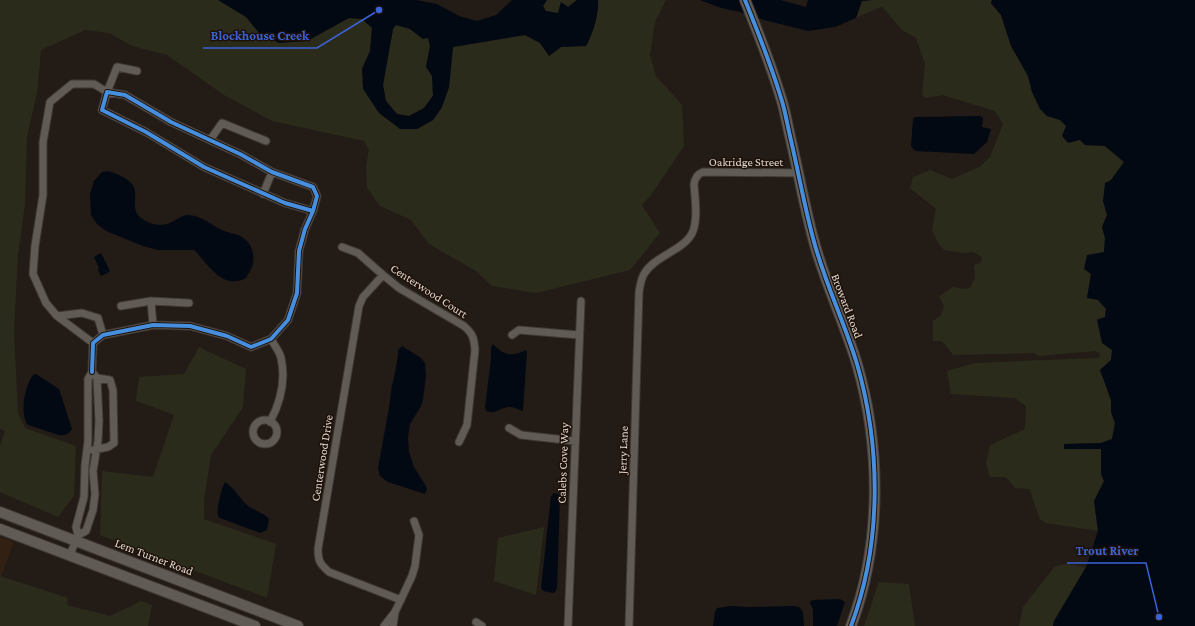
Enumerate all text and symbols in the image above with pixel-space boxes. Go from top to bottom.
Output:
callout: Blockhouse Creek [203,23,317,48]
text: Blockhouse Creek [211,28,310,43]
street label: Oakridge Street [709,155,784,169]
street label: Centerwood Court [388,261,471,322]
street label: Broward Road [828,272,866,341]
street label: Centerwood Drive [308,414,336,502]
street label: Calebs Cove Way [555,422,571,504]
street label: Jerry Lane [615,426,631,475]
street label: Lem Turner Road [113,536,196,579]
callout: Trout River [1067,538,1146,563]
text: Trout River [1075,543,1139,558]

